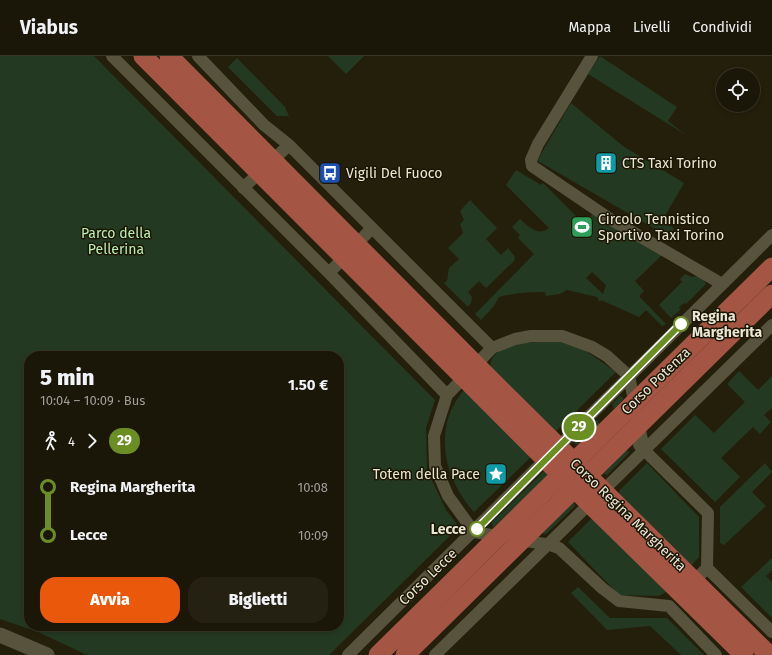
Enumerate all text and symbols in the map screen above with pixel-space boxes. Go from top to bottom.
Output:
text: Viabus [20,16,78,39]
text: Mappa [568,19,611,36]
text: Livelli [633,19,671,36]
text: Condividi [693,19,752,36]
map controls [716,68,760,112]
button: locate [716,68,760,112]
building icon: CTS Taxi Torino [593,150,619,176]
place label: CTS Taxi Torino [622,155,717,172]
bus stop icon: Vigili Del Fuoco [317,160,343,186]
place label: Vigili Del Fuoco [346,165,442,182]
place label: Circolo Tennistico Sportivo Taxi Torino [598,211,724,244]
sports icon: Circolo Tennistico Sportivo Taxi Torino [569,214,595,240]
park label: Parco della Pellerina [81,225,151,258]
place label: Regina Margherita [692,308,762,341]
marker: Regina Margherita [673,316,689,332]
street label: Corso Potenza [618,344,694,418]
text: 5 min [40,364,94,391]
text: 1.50 € [288,376,328,394]
text: 10:04 – 10:09 · Bus [40,393,145,408]
line badge: 29 [561,414,597,440]
text: 29 [572,418,586,435]
icon: walk [40,430,62,452]
icon: forward [81,430,103,452]
text: 29 [117,432,132,449]
text: 4 [68,434,75,449]
street label: Corso Regina Margherita [566,455,690,575]
place icon: Totem della Pace [483,461,509,487]
place label: Totem della Pace [373,466,480,483]
text: Regina Margherita [70,478,195,496]
text: 10:08 [298,480,328,495]
place label: Lecce [431,521,466,538]
marker: Lecce [469,521,485,537]
text: Lecce [70,526,108,544]
text: 10:09 [298,528,328,543]
street label: Corso Lecce [395,545,461,609]
button: Avvia [40,577,180,623]
button: Biglietti [188,577,328,623]

